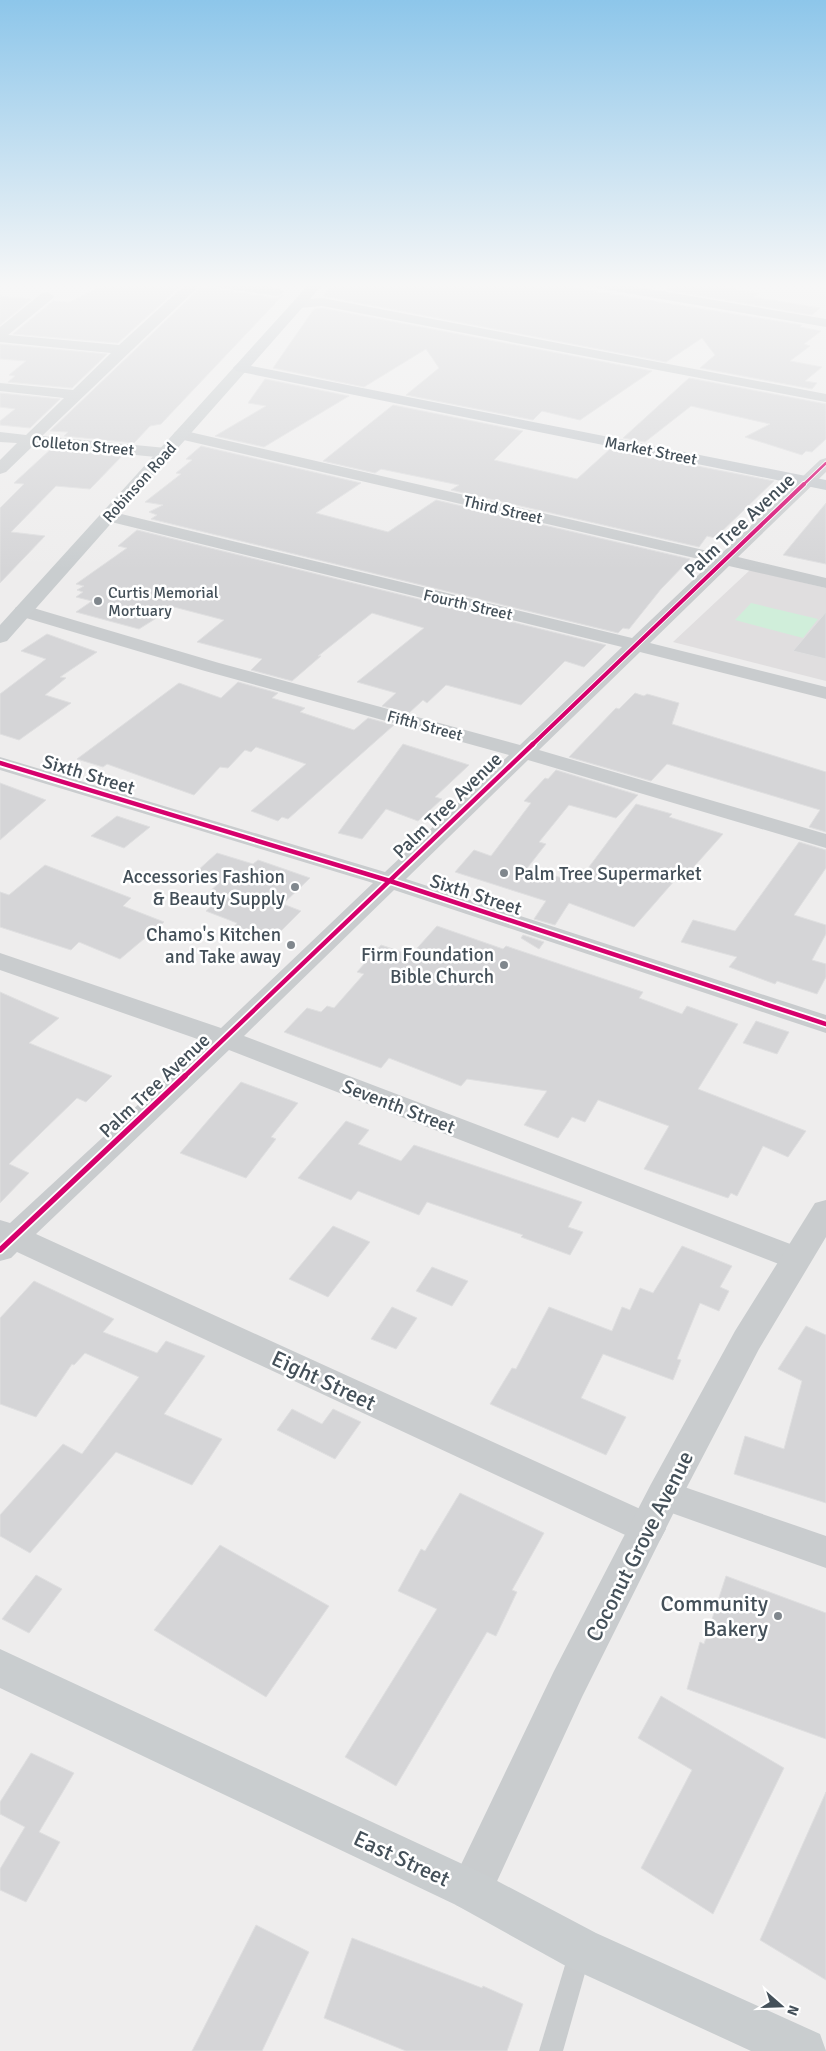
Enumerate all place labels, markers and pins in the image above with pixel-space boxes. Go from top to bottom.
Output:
place label: Curtis Memorial Mortuary [108,583,219,621]
marker: Curtis Memorial Mortuary [92,595,104,607]
place label: Palm Tree Supermarket [514,862,702,886]
place label: Accessories Fashion & Beauty Supply [122,865,285,911]
marker: Palm Tree Supermarket [498,867,510,879]
marker: Accessories Fashion & Beauty Supply [289,881,301,893]
place label: Chamo's Kitchen and Take away [146,923,281,969]
marker: Chamo's Kitchen and Take away [285,939,297,951]
place label: Firm Foundation Bible Church [361,943,494,989]
marker: Firm Foundation Bible Church [498,959,510,971]
place label: Community Bakery [660,1590,769,1642]
marker: Community Bakery [772,1610,784,1622]

